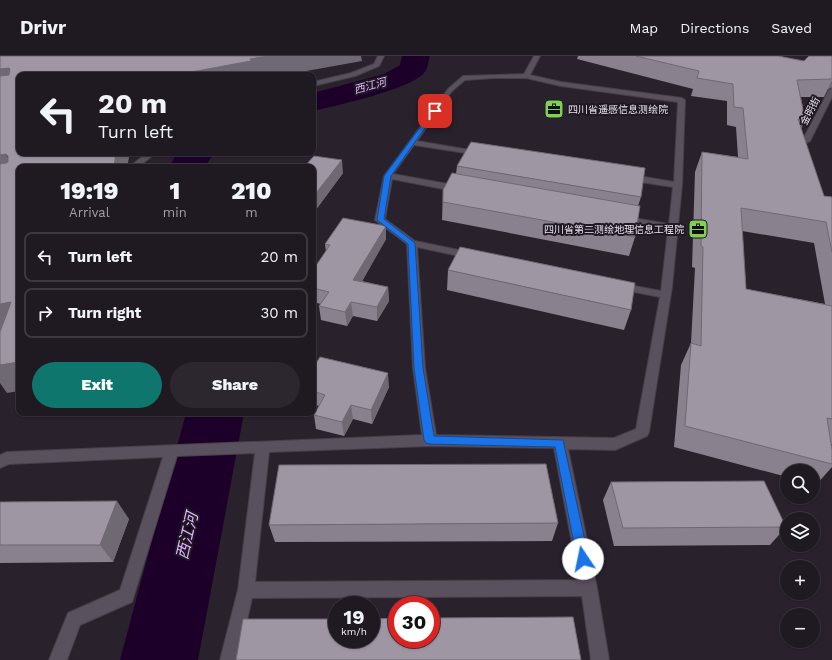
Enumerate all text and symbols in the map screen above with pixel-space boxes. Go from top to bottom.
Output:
text: Drivr [20,16,66,39]
text: Map [630,20,658,36]
text: Directions [680,20,749,36]
text: Saved [771,20,812,36]
water label: 西江河 [352,75,390,97]
text: 20 m [98,87,167,120]
icon: left [32,88,84,140]
pin [418,94,452,128]
street label: 金明街 [798,95,822,127]
office icon: 四川省遥感信息测绘院 [543,98,565,120]
icon: arrive [424,100,446,122]
place label: 四川省遥感信息测绘院 [568,104,668,115]
text: Turn left [98,121,173,142]
text: 19:19 [60,177,119,205]
text: 1 [169,177,180,205]
text: 210 [231,177,272,205]
text: Arrival [69,205,110,220]
text: min [163,205,187,220]
text: m [245,205,258,220]
office icon: 四川省第二测绘地理信息工程院 [687,218,709,240]
place label: 四川省第二测绘地理信息工程院 [544,224,684,235]
icon: left [34,246,56,268]
text: Turn left [68,248,132,266]
text: 20 m [261,248,298,266]
icon: right [34,302,56,324]
text: Turn right [68,304,141,322]
text: 30 m [261,304,298,322]
button: Exit [32,362,162,408]
button: Share [170,362,300,408]
map controls [780,464,820,648]
button: search [780,464,820,504]
water label: 西江河 [172,508,202,562]
button: layers [780,512,820,552]
position arrow [562,538,604,580]
button: + [780,560,820,600]
speed limit sign: 30 [388,596,440,648]
text: 19 [344,605,364,629]
button: − [780,608,820,648]
text: km/h [341,626,367,637]

